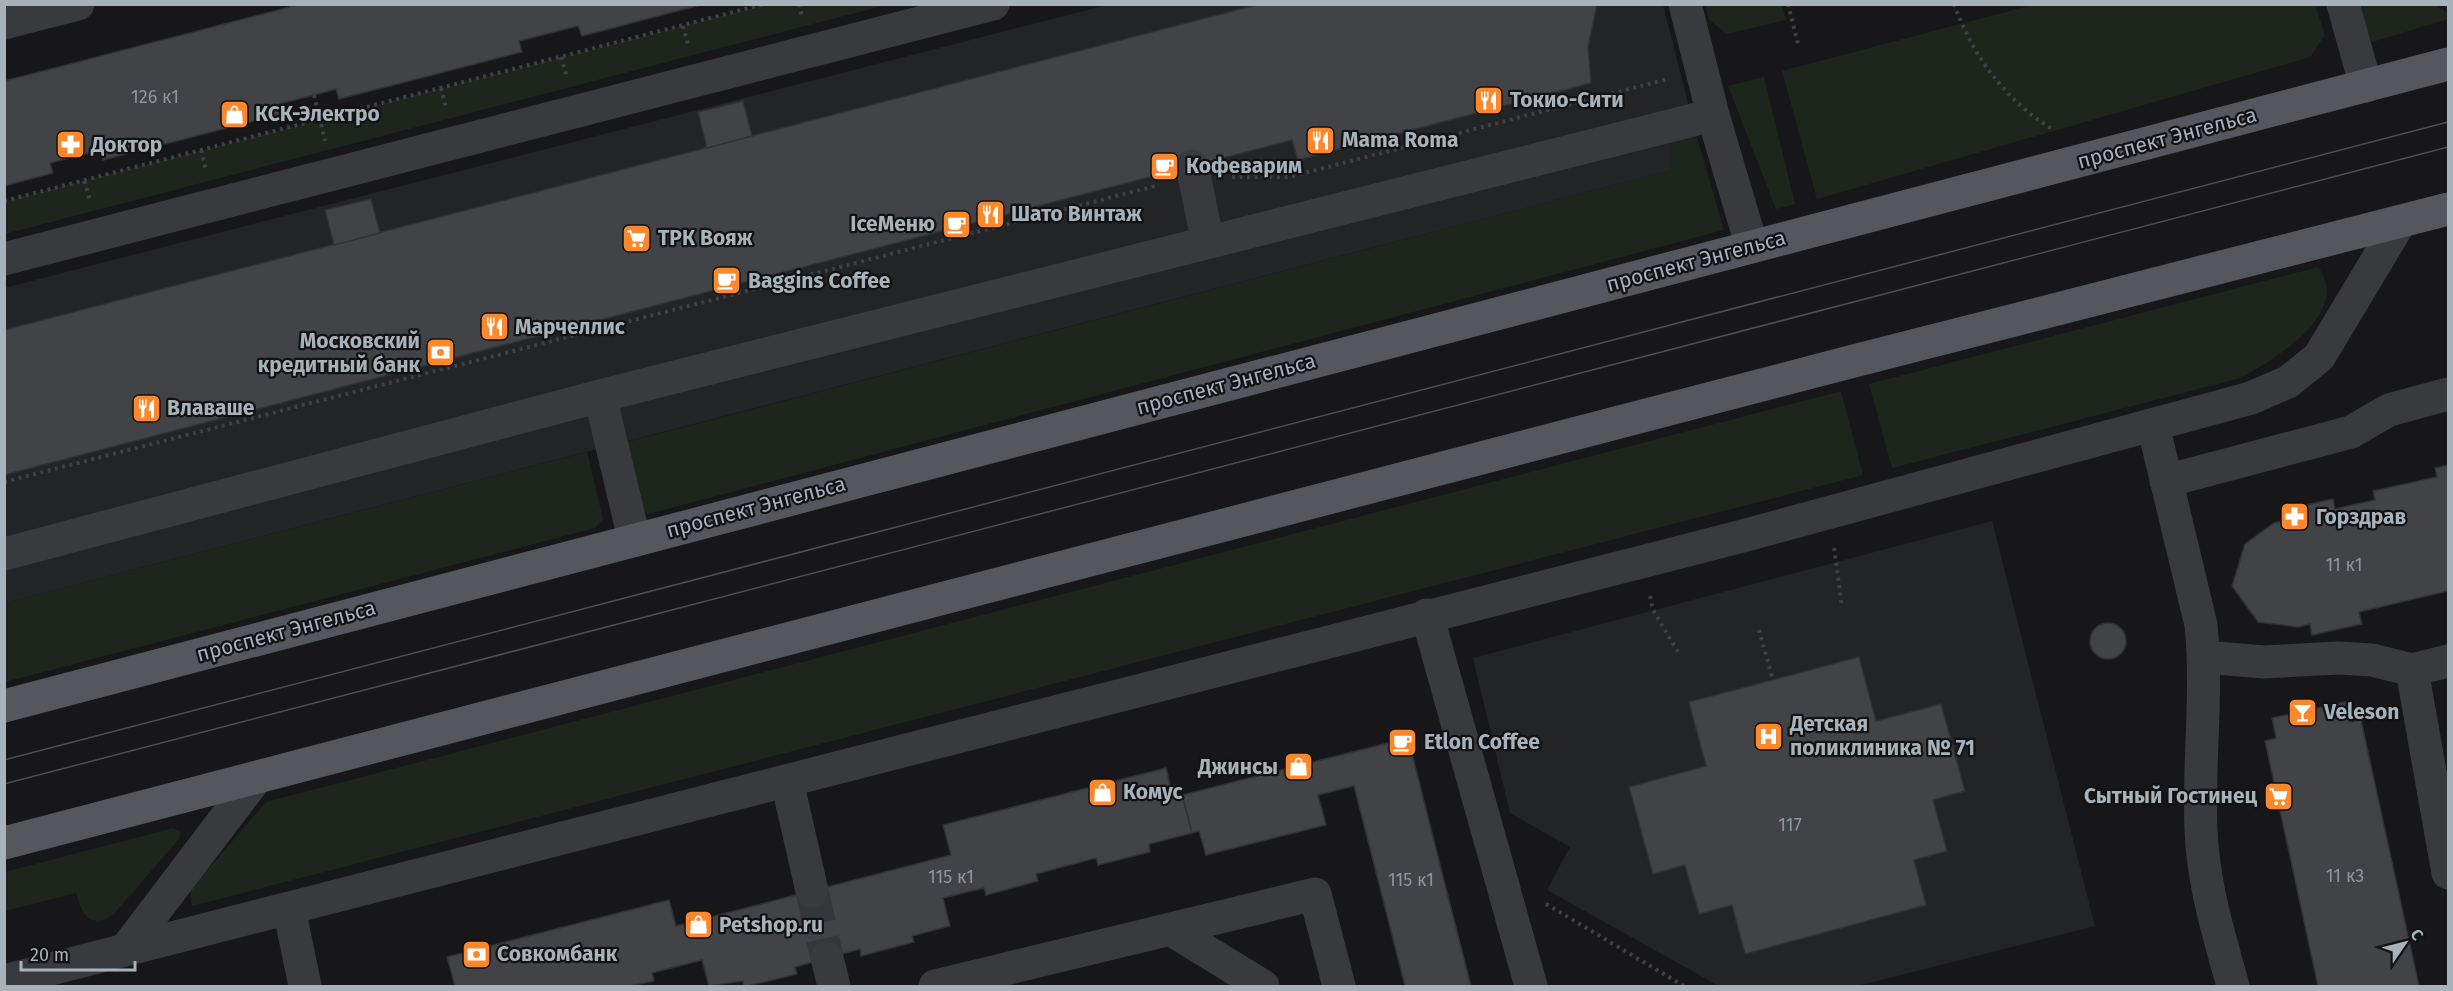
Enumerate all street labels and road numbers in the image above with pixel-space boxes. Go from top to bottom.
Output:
street label: проспект Энгельса [2074,102,2260,174]
street label: проспект Энгельса [1603,225,1789,297]
street label: проспект Энгельса [1133,348,1319,420]
street label: проспект Энгельса [663,471,849,543]
street label: проспект Энгельса [193,595,379,667]

